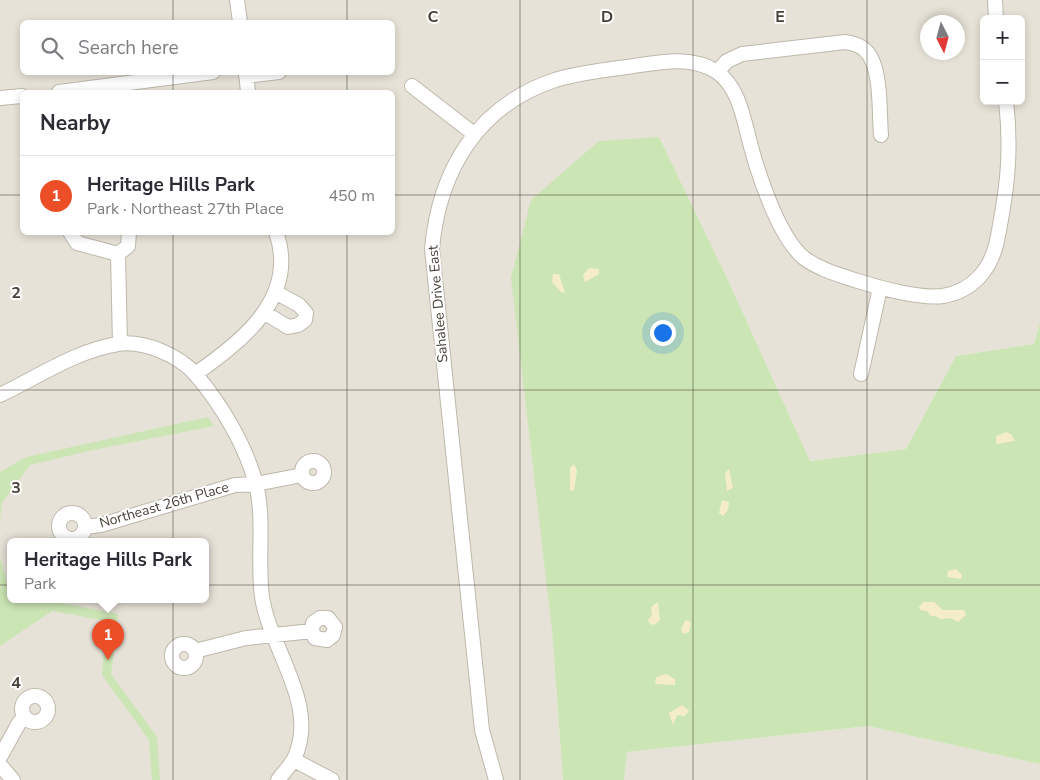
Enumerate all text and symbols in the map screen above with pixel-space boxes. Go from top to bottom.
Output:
text: C [428,6,439,28]
text: D [601,6,613,28]
text: E [775,6,785,28]
north arrow [920,15,965,60]
map controls [980,15,1025,105]
button: + [980,15,1025,60]
search box [20,20,395,75]
icon: search [38,34,66,62]
text: Search here [78,35,179,61]
button: − [980,60,1025,105]
text: Nearby [40,109,110,137]
text: Heritage Hills Park [87,172,255,198]
text: 1 [51,185,61,207]
text: 450 m [328,185,375,207]
text: Park · Northeast 27th Place [87,198,284,220]
street label: Sahalee Drive East [423,244,453,364]
text: 2 [11,282,21,304]
your location [650,320,676,346]
text: 3 [11,477,21,499]
street label: Northeast 26th Place [97,477,231,533]
popup [7,538,209,603]
text: Heritage Hills Park [24,547,192,573]
text: Park [24,573,56,595]
pin: 1 [92,619,124,660]
text: 4 [11,672,21,694]

